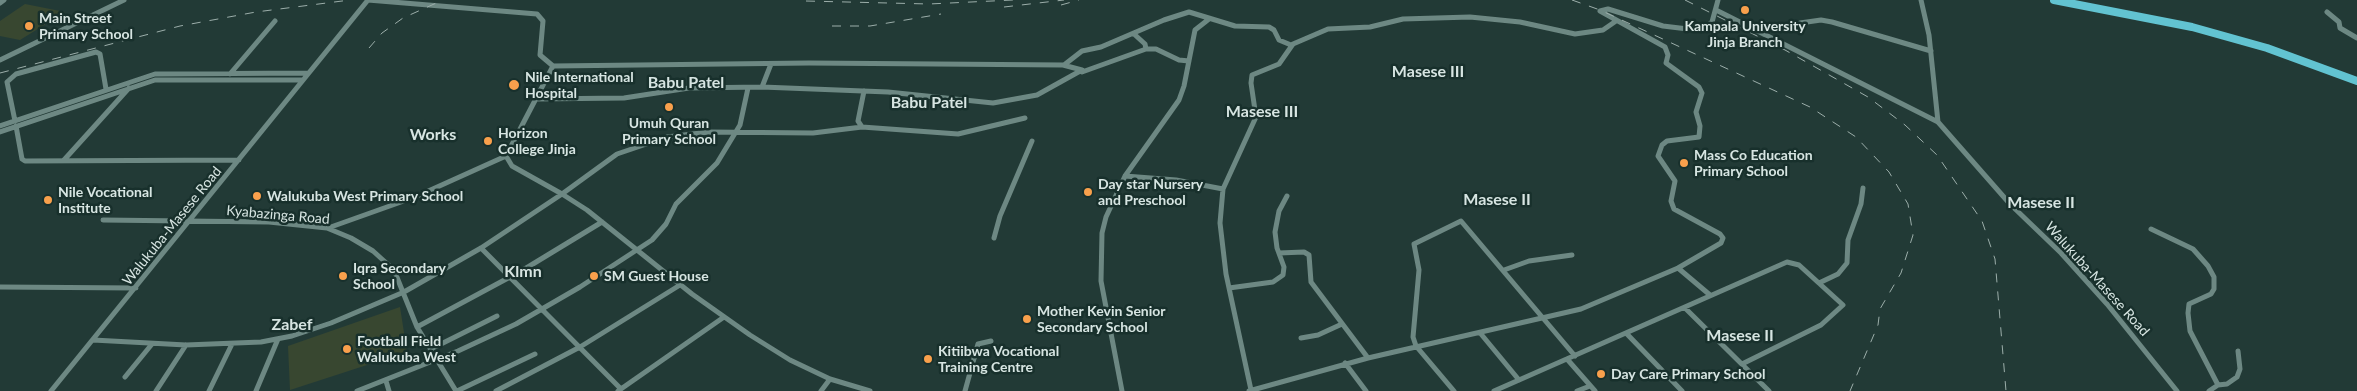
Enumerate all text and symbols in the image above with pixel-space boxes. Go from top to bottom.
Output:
marker: Kampala University Jinja Branch [1739,4,1751,16]
place label: Main Street Primary School [39,10,133,42]
place label: Kampala University Jinja Branch [1684,18,1806,50]
marker: Main Street Primary School [23,20,35,32]
district label: Masese III [1392,62,1464,82]
place label: Nile International Hospital [525,69,634,102]
district label: Babu Patel [648,73,724,93]
marker: Nile International Hospital [507,78,521,92]
district label: Babu Patel [891,93,967,113]
marker: Umuh Quran Primary School [663,101,675,113]
district label: Masese III [1226,102,1298,122]
place label: Umuh Quran Primary School [622,115,716,148]
district label: Works [410,125,456,145]
place label: Horizon College Jinja [498,125,576,158]
marker: Horizon College Jinja [482,135,494,147]
place label: Mass Co Education Primary School [1694,147,1813,180]
marker: Mass Co Education Primary School [1678,157,1690,169]
street label: Walukuba-Masese Road [119,163,225,289]
place label: Day star Nursery and Preschool [1098,176,1203,208]
place label: Nile Vocational Institute [58,184,153,216]
marker: Day star Nursery and Preschool [1082,186,1094,198]
place label: Walukuba West Primary School [267,188,463,204]
marker: Walukuba West Primary School [251,190,263,202]
district label: Masese II [1463,190,1531,210]
district label: Masese II [2007,193,2075,213]
marker: Nile Vocational Institute [42,194,54,206]
street label: Kyabazinga Road [226,202,330,228]
street label: Walukuba-Masese Road [2041,218,2153,340]
place label: Iqra Secondary School [353,260,446,292]
district label: Klmn [504,262,542,282]
place label: SM Guest House [604,268,709,284]
marker: Iqra Secondary School [337,270,349,282]
marker: SM Guest House [588,270,600,282]
place label: Mother Kevin Senior Secondary School [1037,303,1166,336]
marker: Mother Kevin Senior Secondary School [1021,313,1033,325]
district label: Zabef [271,315,313,335]
district label: Masese II [1706,326,1774,346]
place label: Football Field Walukuba West [357,333,456,366]
marker: Football Field Walukuba West [341,343,353,355]
place label: Kitiibwa Vocational Training Centre [938,343,1059,376]
marker: Kitiibwa Vocational Training Centre [922,353,934,365]
place label: Day Care Primary School [1611,366,1765,382]
marker: Day Care Primary School [1595,368,1607,380]

